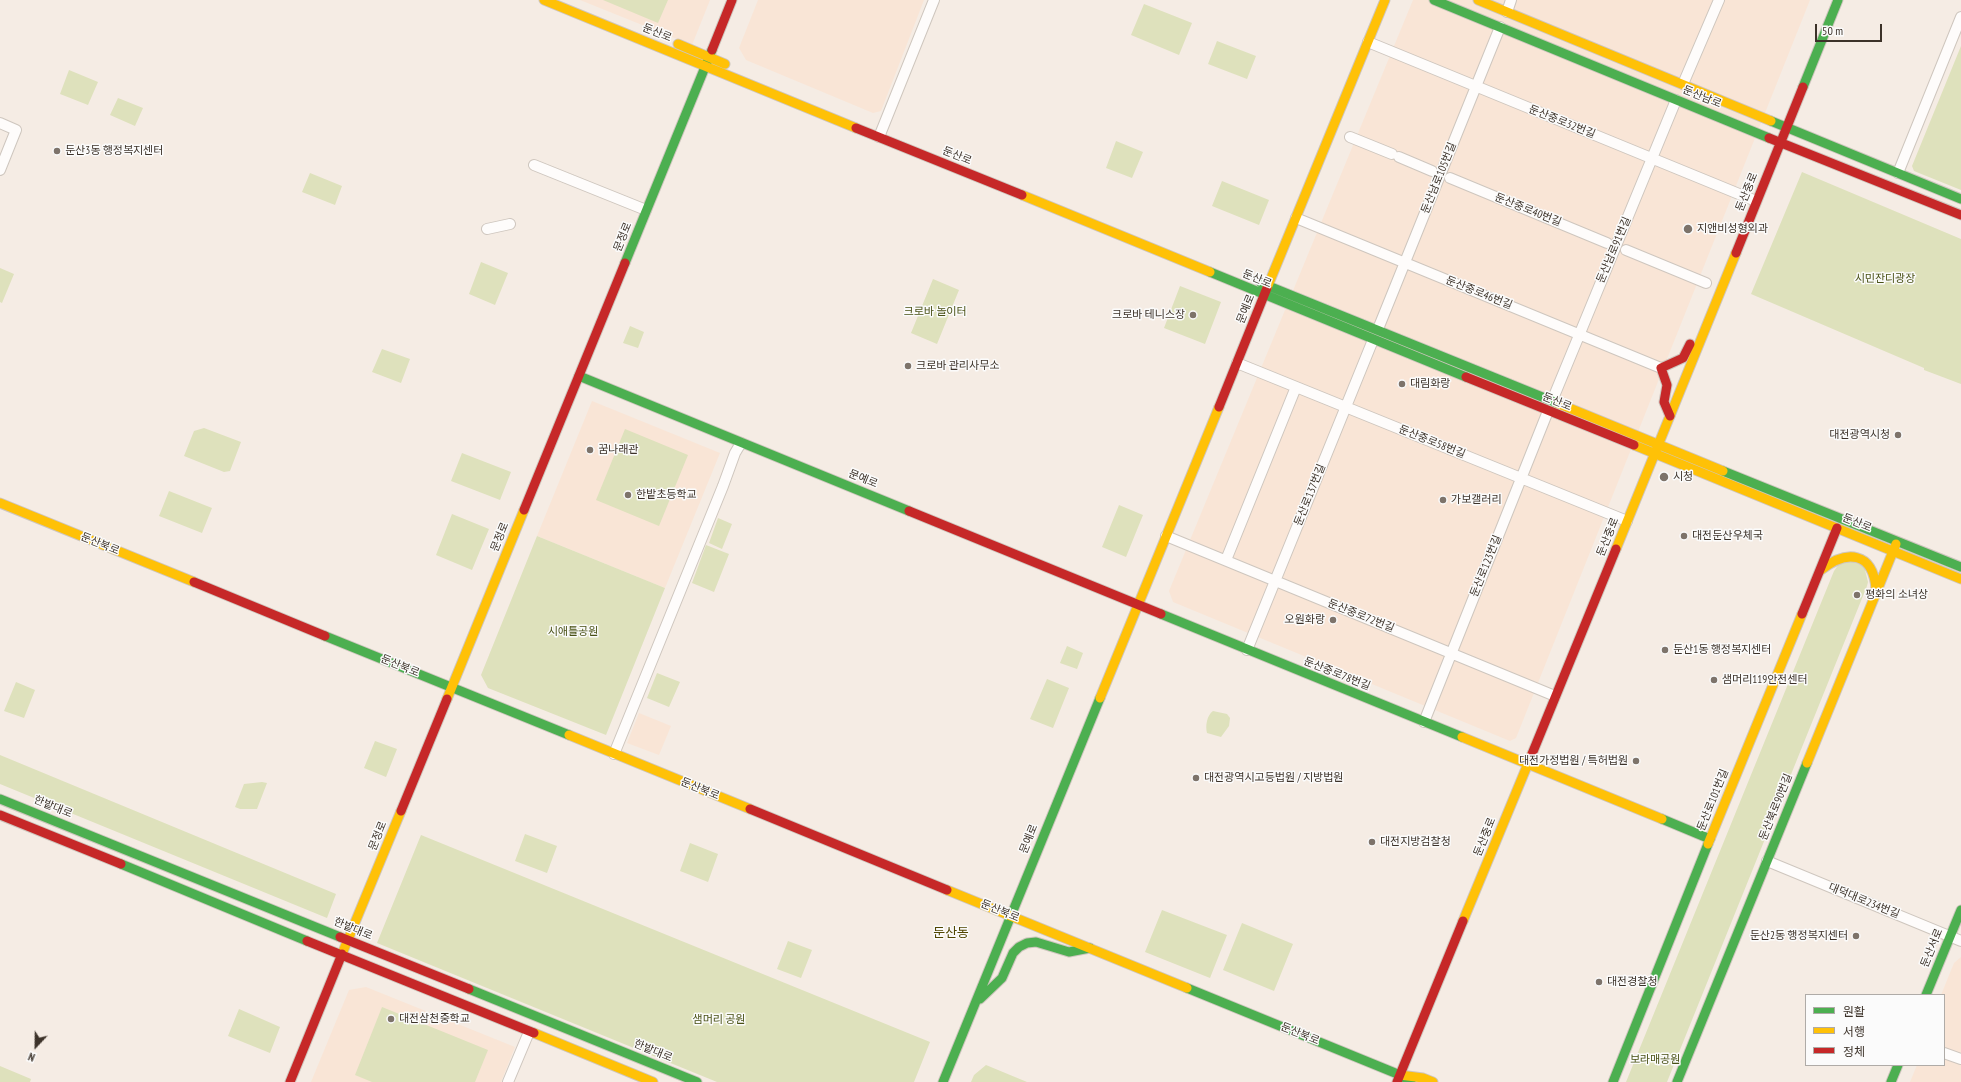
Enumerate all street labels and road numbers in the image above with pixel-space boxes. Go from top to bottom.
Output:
street label: 둔산로 [640,21,674,45]
street label: 둔산남로 [1681,83,1723,111]
street label: 둔산중로32번길 [1527,103,1597,141]
street label: 둔산남로105번길 [1419,140,1459,216]
street label: 둔산로 [940,144,974,168]
street label: 둔산중로 [1733,171,1761,213]
street label: 둔산중로40번길 [1493,191,1563,229]
street label: 둔산남로91번길 [1594,215,1634,285]
street label: 문정로 [611,220,635,254]
street label: 둔산로 [1240,267,1274,291]
street label: 둔산중로46번길 [1444,274,1514,312]
street label: 문예로 [1234,292,1258,326]
street label: 둔산로 [1540,390,1574,414]
street label: 둔산중로58번길 [1397,423,1467,461]
street label: 둔산로137번길 [1292,462,1328,528]
street label: 문예로 [846,467,880,491]
street label: 둔산로 [1840,511,1874,535]
street label: 둔산중로 [1594,516,1622,558]
street label: 문정로 [488,520,512,554]
street label: 둔산북로 [79,530,121,558]
street label: 둔산로123번길 [1468,533,1504,599]
street label: 둔산중로72번길 [1326,597,1396,635]
street label: 둔산북로 [379,652,421,680]
street label: 둔산중로78번길 [1302,655,1372,693]
street label: 둔산로101번길 [1695,767,1731,833]
street label: 둔산북로90번길 [1757,772,1795,842]
street label: 둔산북로 [679,775,721,803]
street label: 한밭대로 [32,793,74,821]
street label: 둔산중로 [1471,816,1499,858]
street label: 문정로 [366,819,390,853]
street label: 문예로 [1017,822,1041,856]
street label: 대덕대로234번길 [1826,881,1902,921]
street label: 둔산북로 [979,897,1021,925]
street label: 한밭대로 [332,915,374,943]
street label: 둔산서로 [1918,927,1946,969]
street label: 둔산북로 [1279,1020,1321,1048]
street label: 한밭대로 [632,1037,674,1065]

